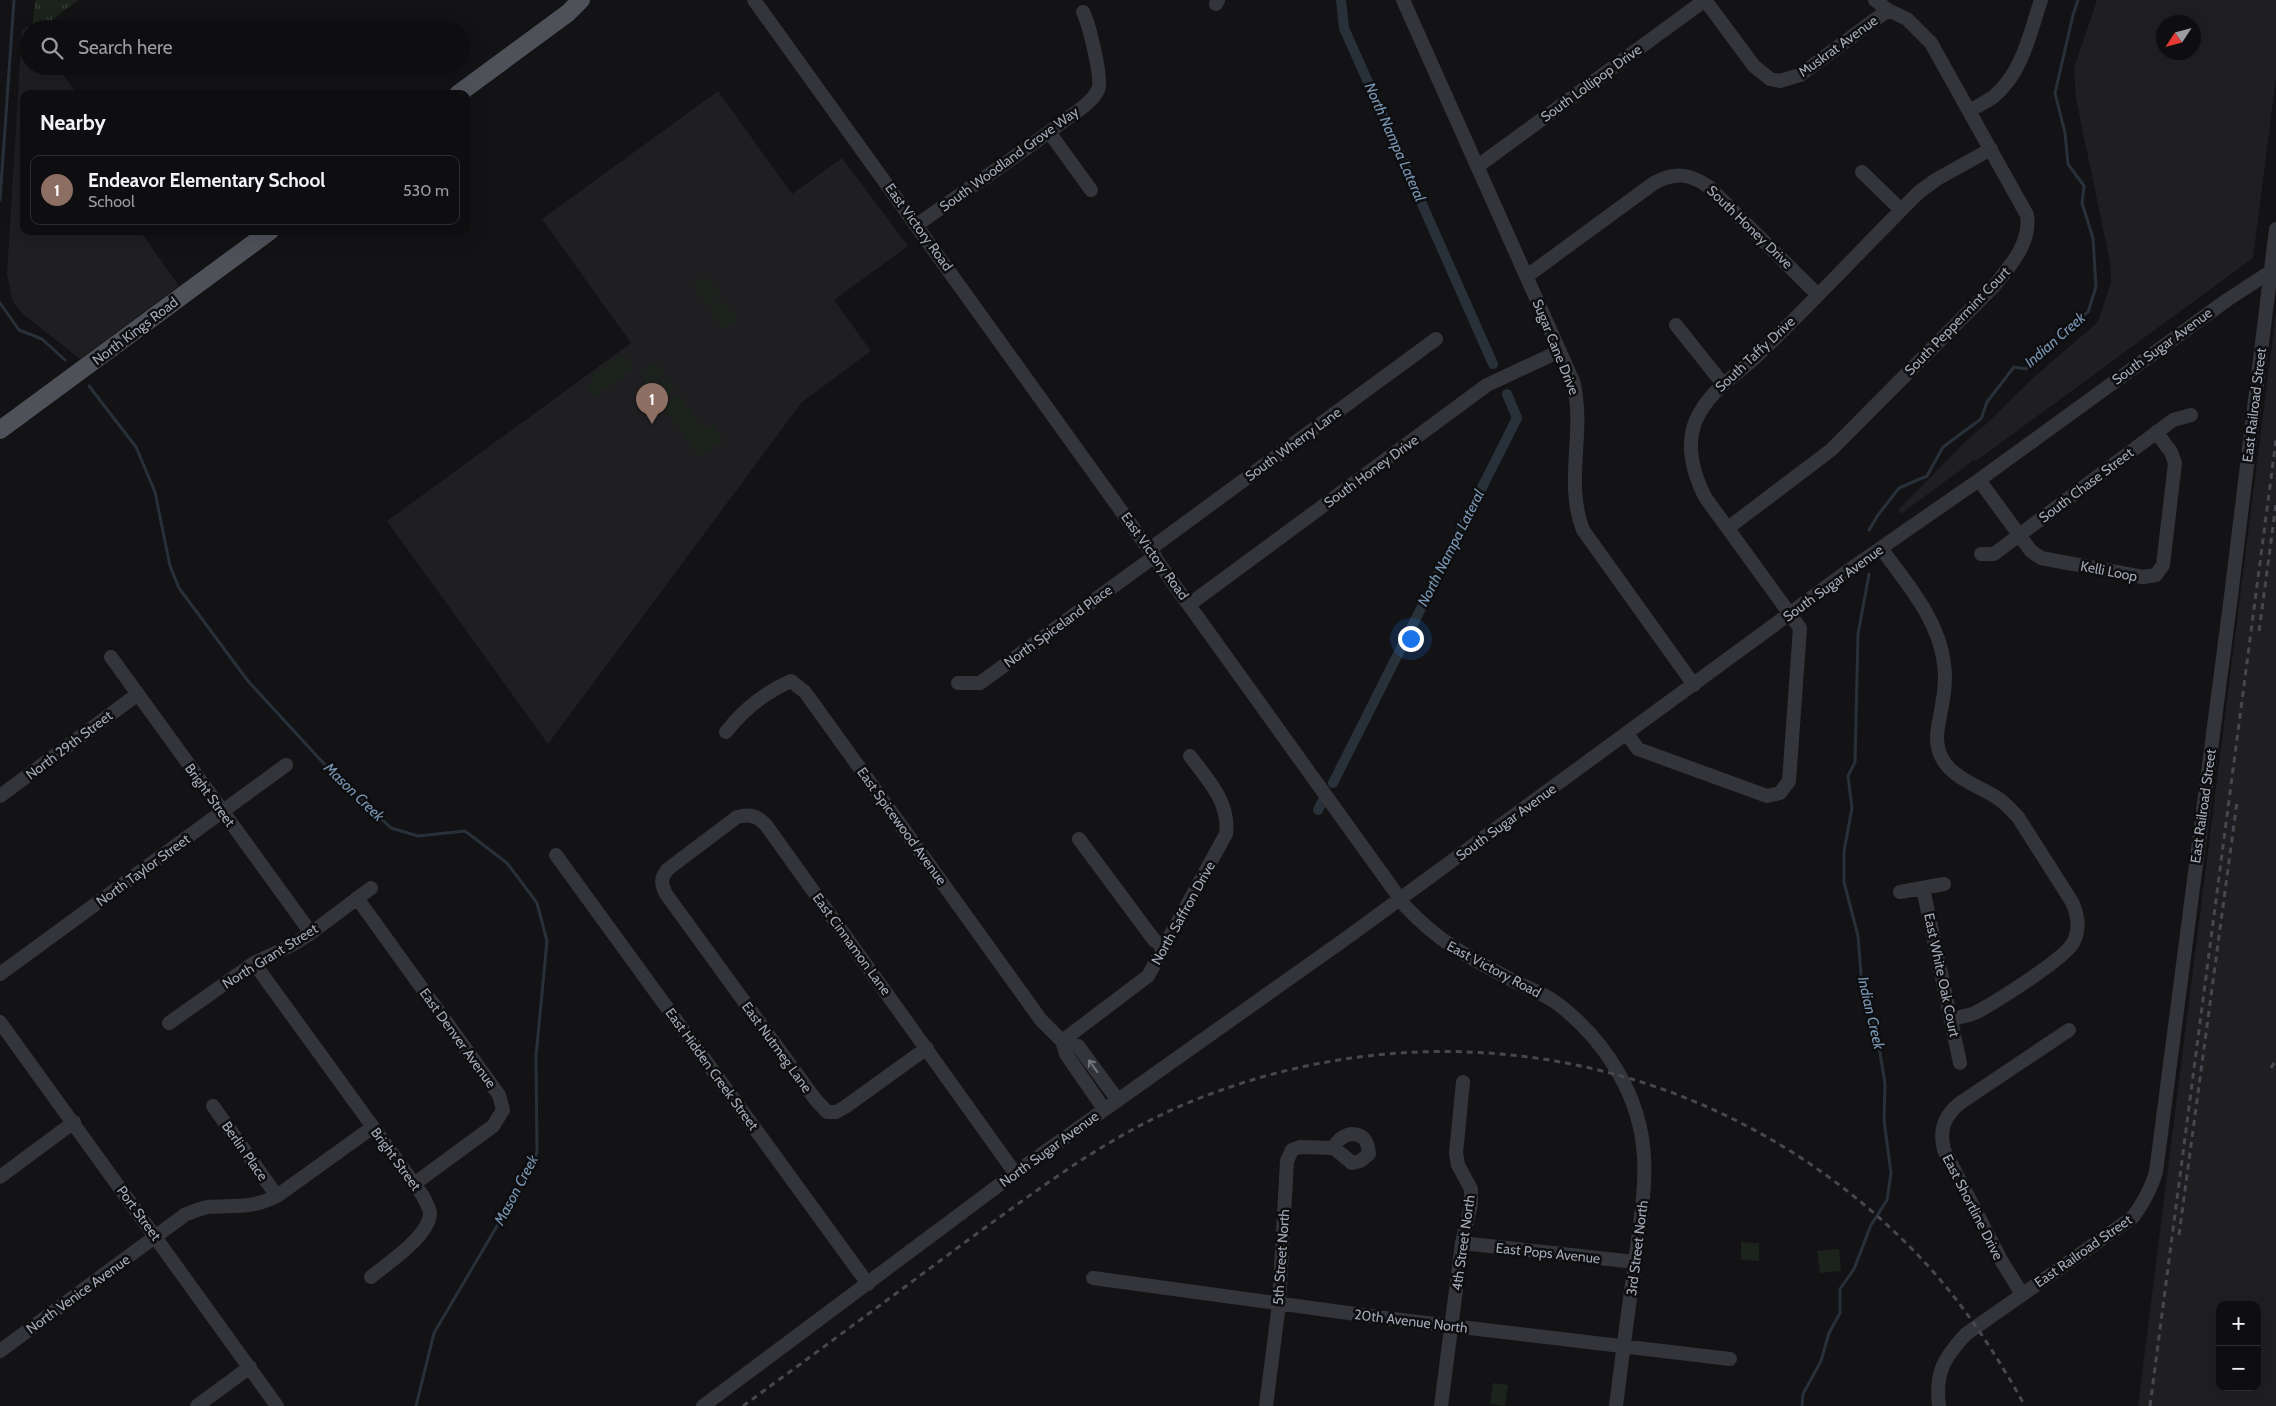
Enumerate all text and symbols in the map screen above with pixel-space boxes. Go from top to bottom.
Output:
street label: Muskrat Avenue [1795,11,1881,81]
north arrow [2156,15,2201,60]
search box [20,20,470,75]
icon: search [38,34,66,62]
text: Search here [78,36,172,59]
street label: South Lollipop Drive [1537,40,1645,126]
water label: North Nampa Lateral [1361,80,1430,205]
street label: South Woodland Grove Way [936,102,1082,216]
text: Nearby [40,110,106,135]
text: Endeavor Elementary School [88,169,325,192]
street label: East Victory Road [881,180,957,274]
text: 1 [54,181,60,200]
text: 530 m [403,181,449,200]
street label: South Honey Drive [1703,181,1797,273]
text: School [88,192,135,211]
street label: South Peppermint Court [1900,263,2014,379]
street label: North Kings Road [89,293,181,369]
street label: Sugar Cane Drive [1529,297,1583,397]
street label: South Sugar Avenue [2108,304,2216,388]
water label: Indian Creek [2021,308,2089,371]
street label: South Taffy Drive [1711,312,1799,396]
street label: East Railroad Street [2238,347,2270,463]
pin: 1 [636,383,668,424]
street label: South Wherry Lane [1241,403,1345,485]
street label: South Honey Drive [1320,431,1422,511]
street label: South Chase Street [2035,443,2137,526]
water label: North Nampa Lateral [1414,486,1488,609]
street label: East Victory Road [1117,509,1193,603]
street label: South Sugar Avenue [1779,541,1887,625]
street label: Kelli Loop [2079,557,2139,585]
street label: North Spiceland Place [1000,581,1116,671]
your location [1398,626,1424,652]
street label: North 29th Street [22,706,116,783]
street label: East Railroad Street [2186,748,2220,864]
water label: Mason Creek [319,758,388,826]
street label: Bright Street [181,760,239,830]
street label: East Spicewood Avenue [853,764,951,888]
street label: South Sugar Avenue [1452,780,1560,864]
street label: North Taylor Street [92,830,194,910]
street label: North Saffron Drive [1147,858,1219,968]
street label: East Cinnamon Lane [809,889,895,999]
street label: East White Oak Court [1920,911,1964,1039]
street label: North Grant Street [219,919,321,993]
street label: East Victory Road [1444,937,1544,1001]
water label: Indian Creek [1854,975,1888,1052]
street label: East Denver Avenue [416,985,500,1091]
street label: East Nutmeg Lane [738,998,816,1096]
street label: East Hidden Creek Street [661,1004,763,1134]
one-way arrow [1088,1059,1098,1073]
street label: North Sugar Avenue [996,1107,1102,1191]
street label: Berlin Place [218,1118,272,1184]
street label: Bright Street [367,1124,425,1194]
water label: Mason Creek [490,1151,542,1229]
street label: East Shortline Drive [1939,1151,2007,1263]
street label: Port Street [113,1182,165,1244]
street label: 4th Street North [1447,1194,1479,1292]
street label: 3rd Street North [1622,1199,1652,1297]
street label: 5th Street North [1269,1208,1293,1306]
street label: East Railroad Street [2031,1210,2136,1291]
street label: East Pops Avenue [1495,1239,1601,1267]
street label: North Venice Avenue [23,1250,133,1338]
map controls [2216,1301,2261,1391]
button: + [2216,1301,2261,1346]
street label: 20th Avenue North [1353,1305,1469,1337]
button: − [2216,1346,2261,1391]

